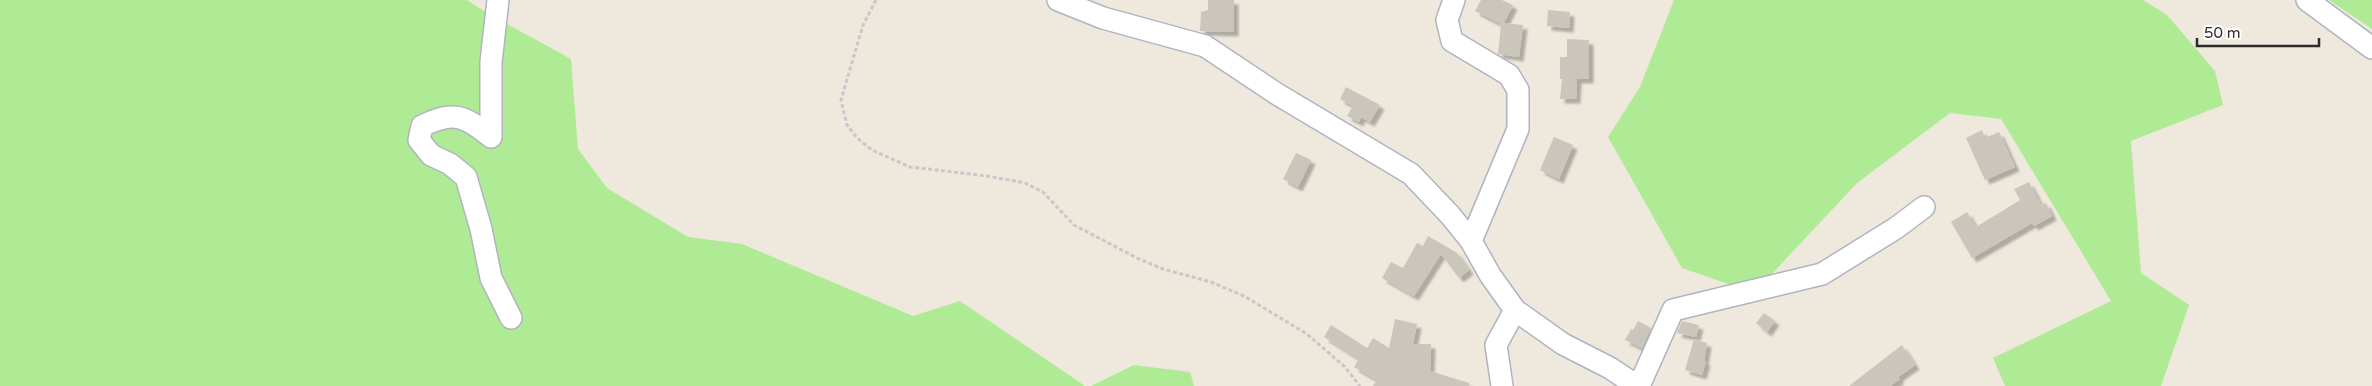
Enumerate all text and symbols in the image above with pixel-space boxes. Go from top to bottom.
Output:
scale bar [2197,15,2320,47]
text: 50 m [2204,24,2241,42]

